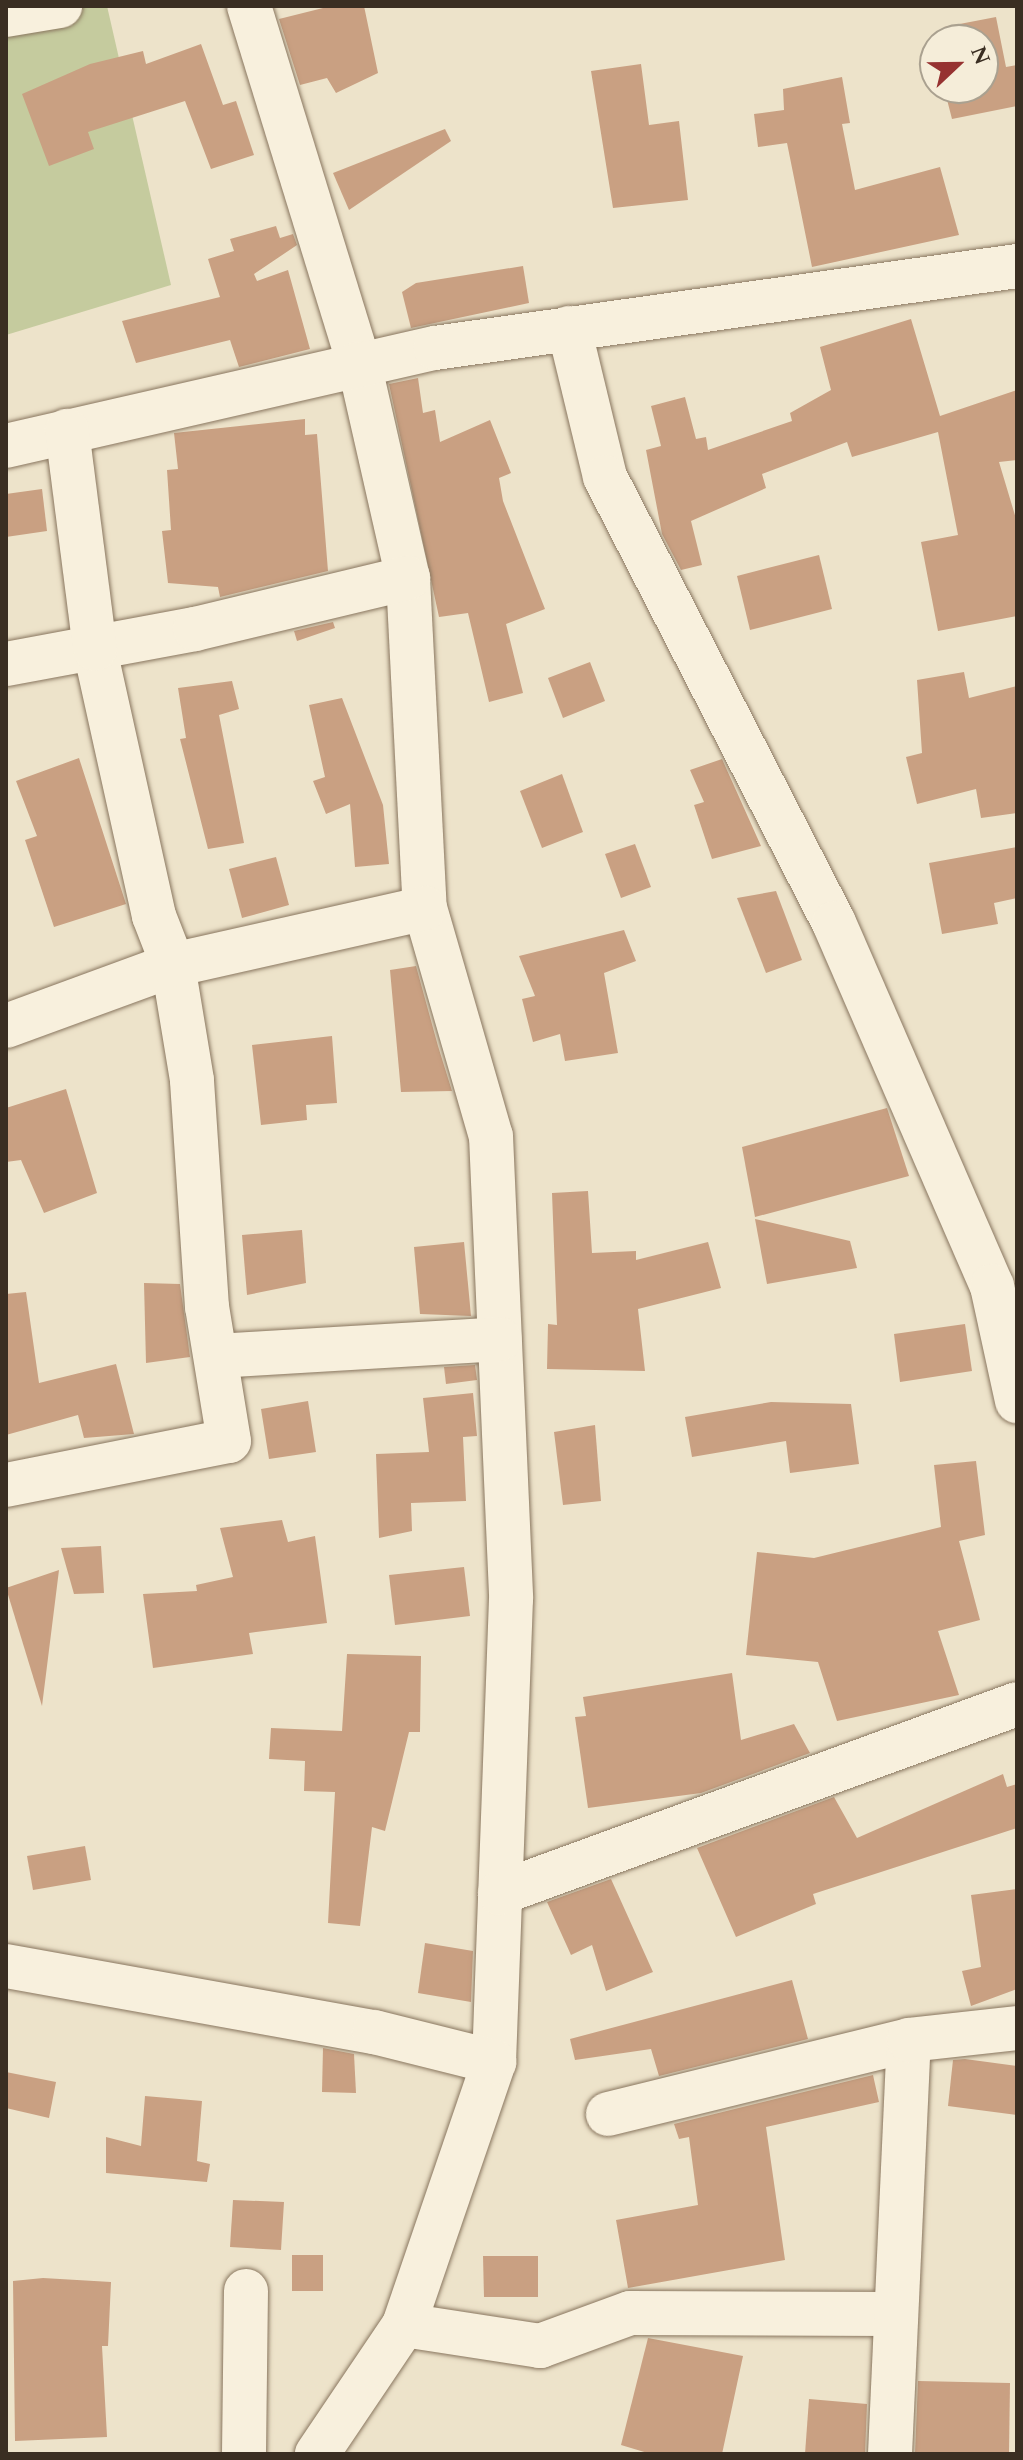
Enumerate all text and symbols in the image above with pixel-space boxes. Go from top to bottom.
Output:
north arrow [919,24,999,104]
text: N [961,41,999,70]

